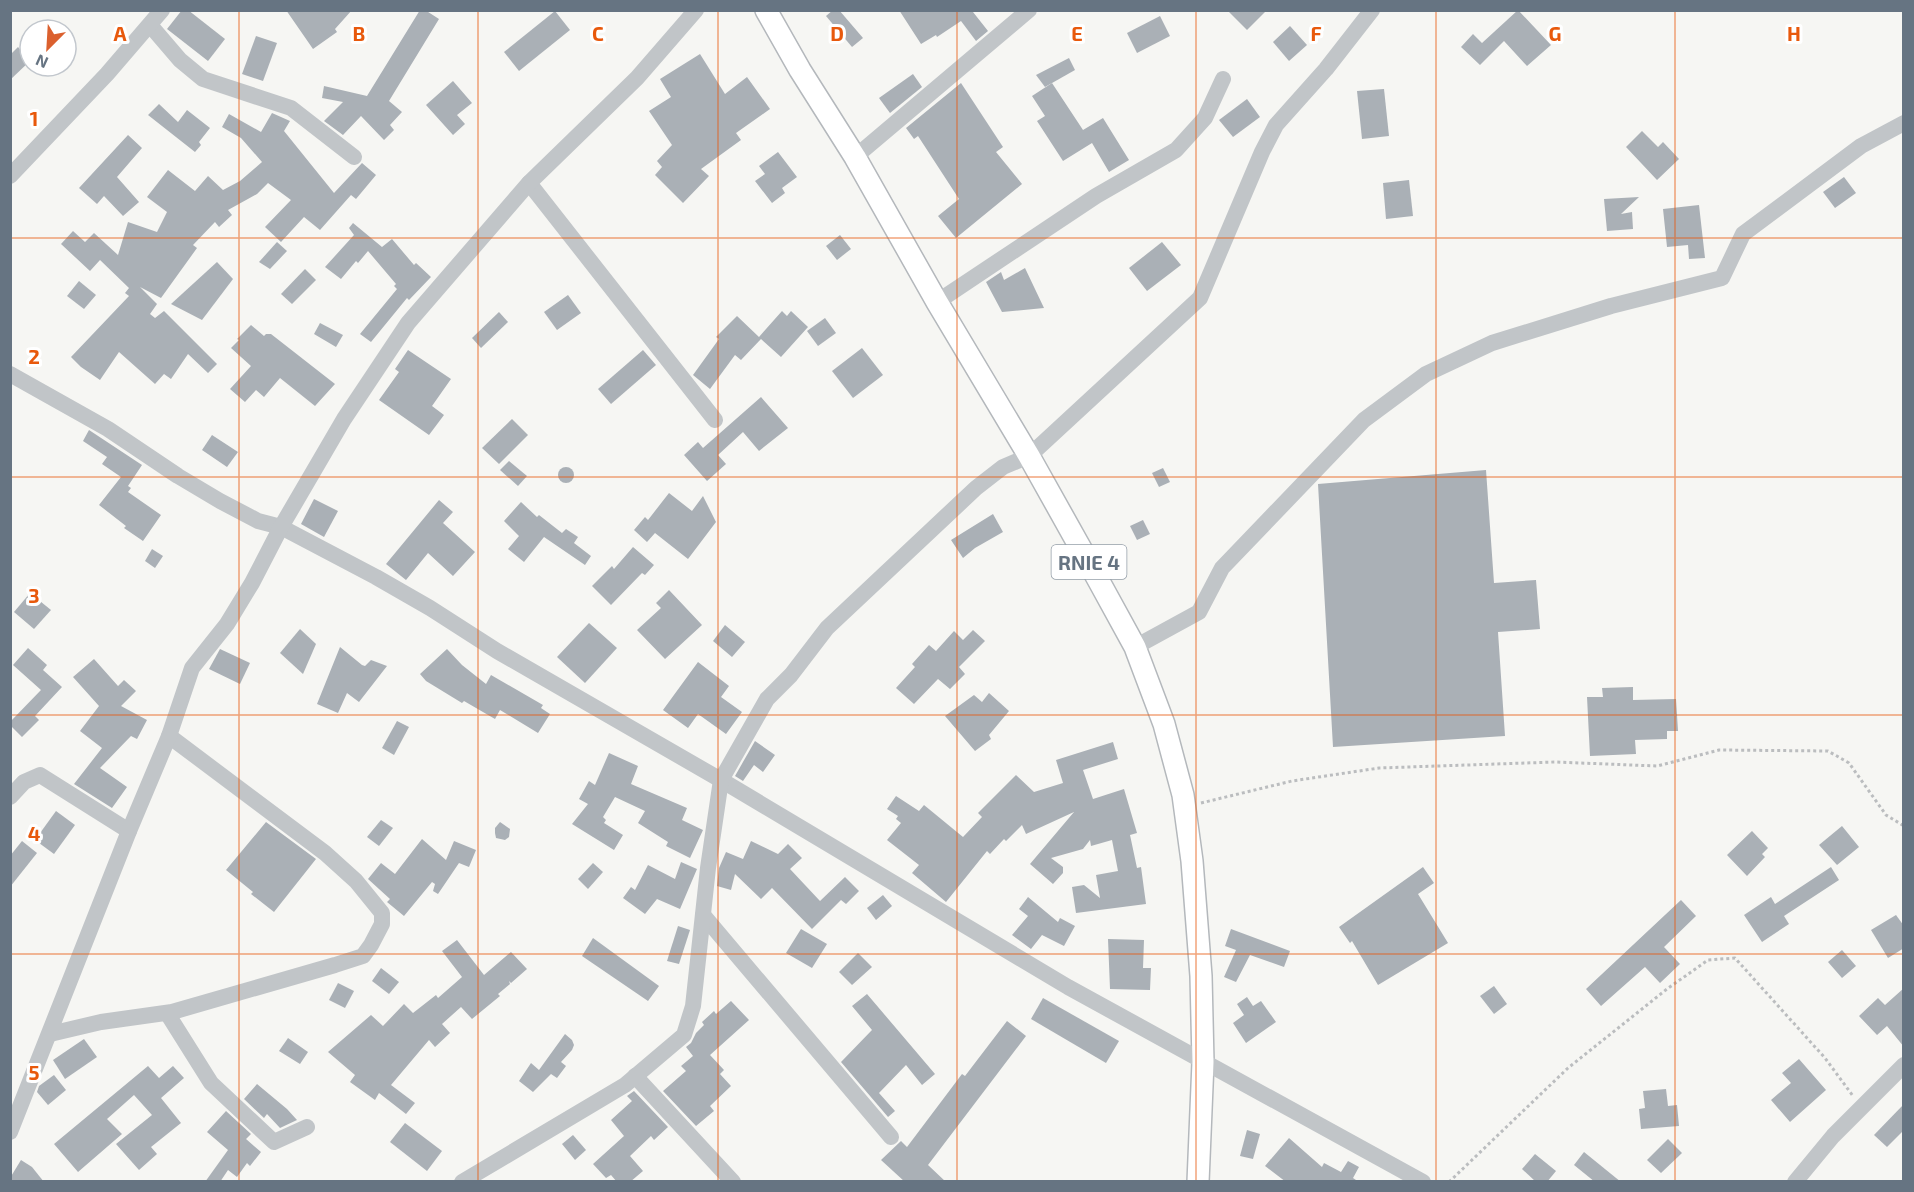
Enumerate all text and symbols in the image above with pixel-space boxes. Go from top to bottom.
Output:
north arrow [18,18,78,78]
text: A [113,21,127,45]
text: B [353,21,365,45]
text: C [592,21,604,45]
text: D [830,21,844,45]
text: E [1071,21,1083,45]
text: F [1310,21,1322,45]
text: G [1549,21,1561,45]
text: H [1787,21,1801,45]
text: N [33,51,51,73]
text: 1 [30,106,38,130]
text: 2 [28,344,40,368]
road number: RNIE 4 [1052,545,1126,579]
text: 3 [28,583,40,607]
text: 4 [28,821,41,845]
text: 5 [28,1060,40,1084]

